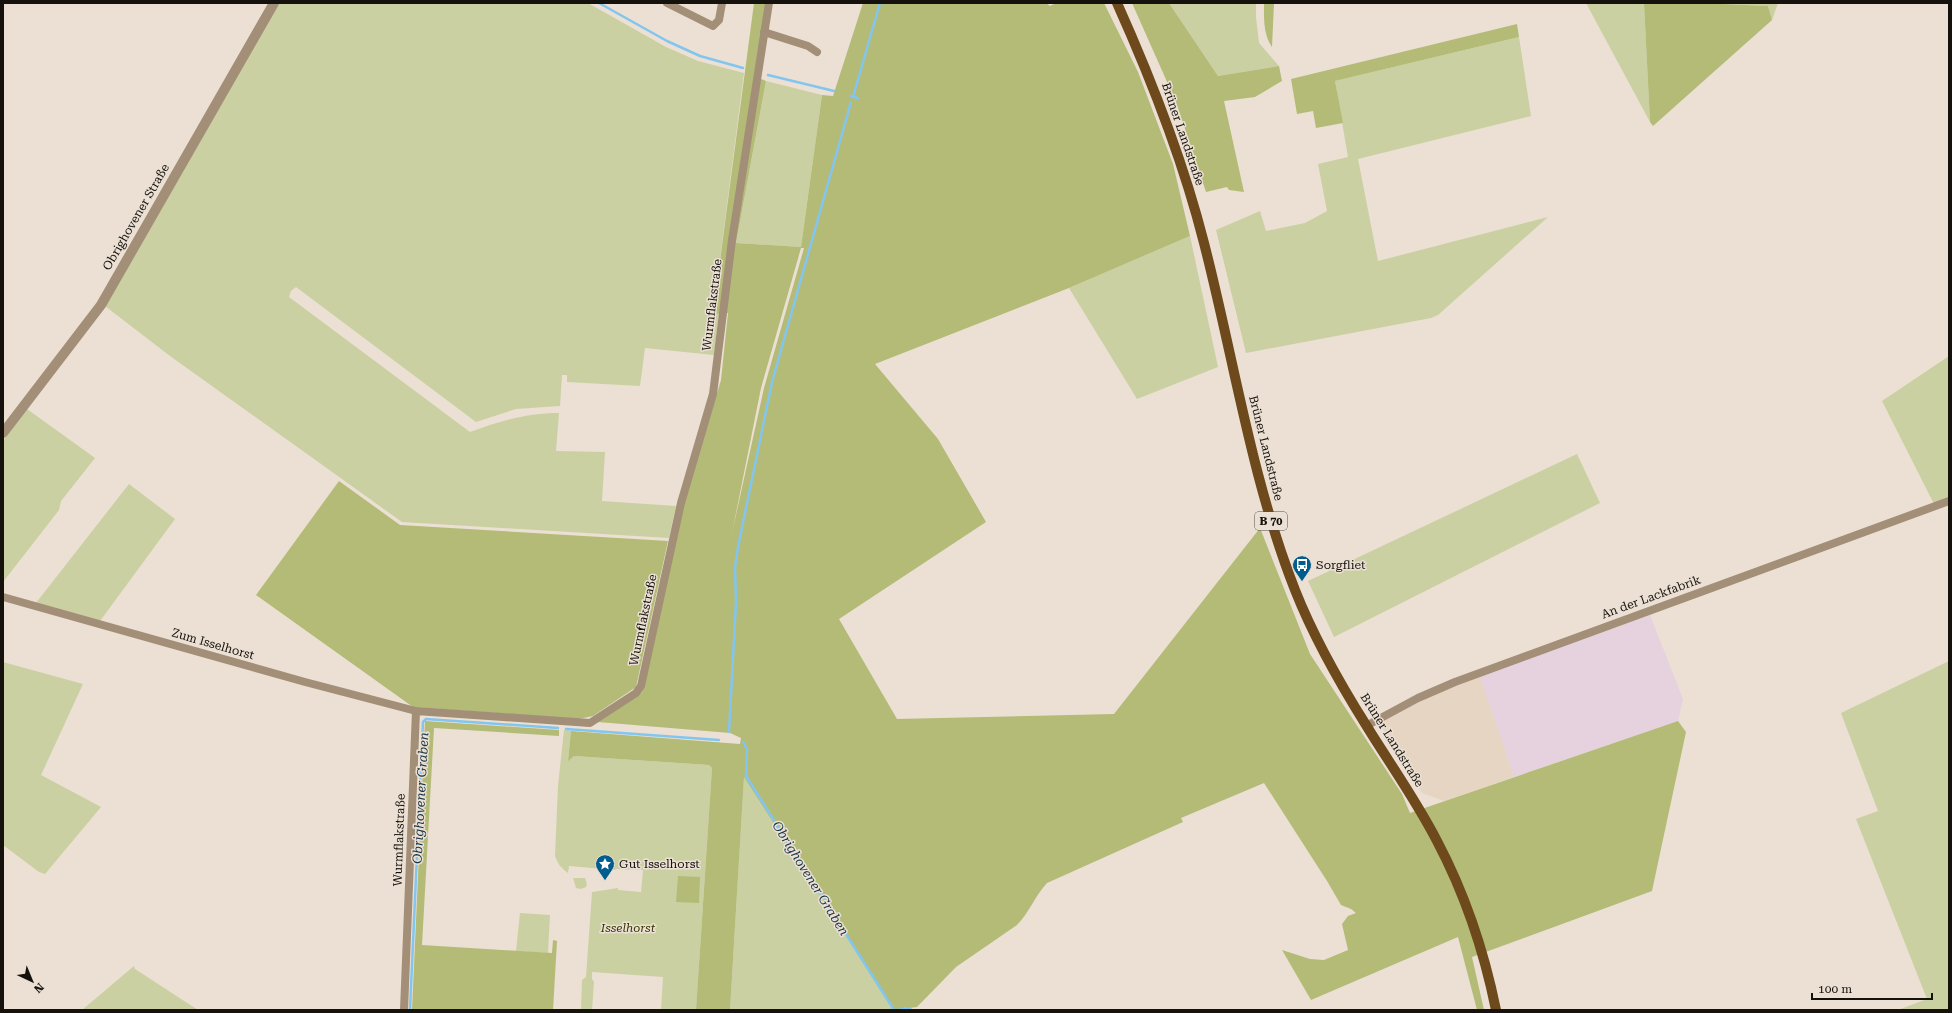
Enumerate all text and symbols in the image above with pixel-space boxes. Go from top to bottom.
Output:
street label: Brüner Landstraße [1159,81,1207,188]
street label: Obrighovener Straße [100,161,172,273]
street label: Wurmflakstraße [699,258,725,352]
street label: Brüner Landstraße [1246,394,1286,502]
road number: B 70 [1255,512,1287,530]
bus stop icon: Sorgfliet [1291,554,1313,582]
place label: Sorgfliet [1316,558,1366,572]
street label: An der Lackfabrik [1599,572,1703,621]
street label: Wurmflakstraße [626,573,660,667]
street label: Zum Isselhorst [170,626,256,663]
street label: Brüner Landstraße [1358,691,1427,790]
water label: Obrighovener Graben [410,732,431,864]
street label: Wurmflakstraße [390,793,408,887]
water label: Obrighovener Graben [769,818,852,938]
place icon: Gut Isselhorst [594,853,616,881]
place label: Gut Isselhorst [619,857,700,871]
park label: Isselhorst [600,921,656,935]
north arrow [12,961,52,1001]
scale bar [1812,975,1932,1001]
text: N [31,980,46,996]
text: 100 m [1818,982,1852,996]

